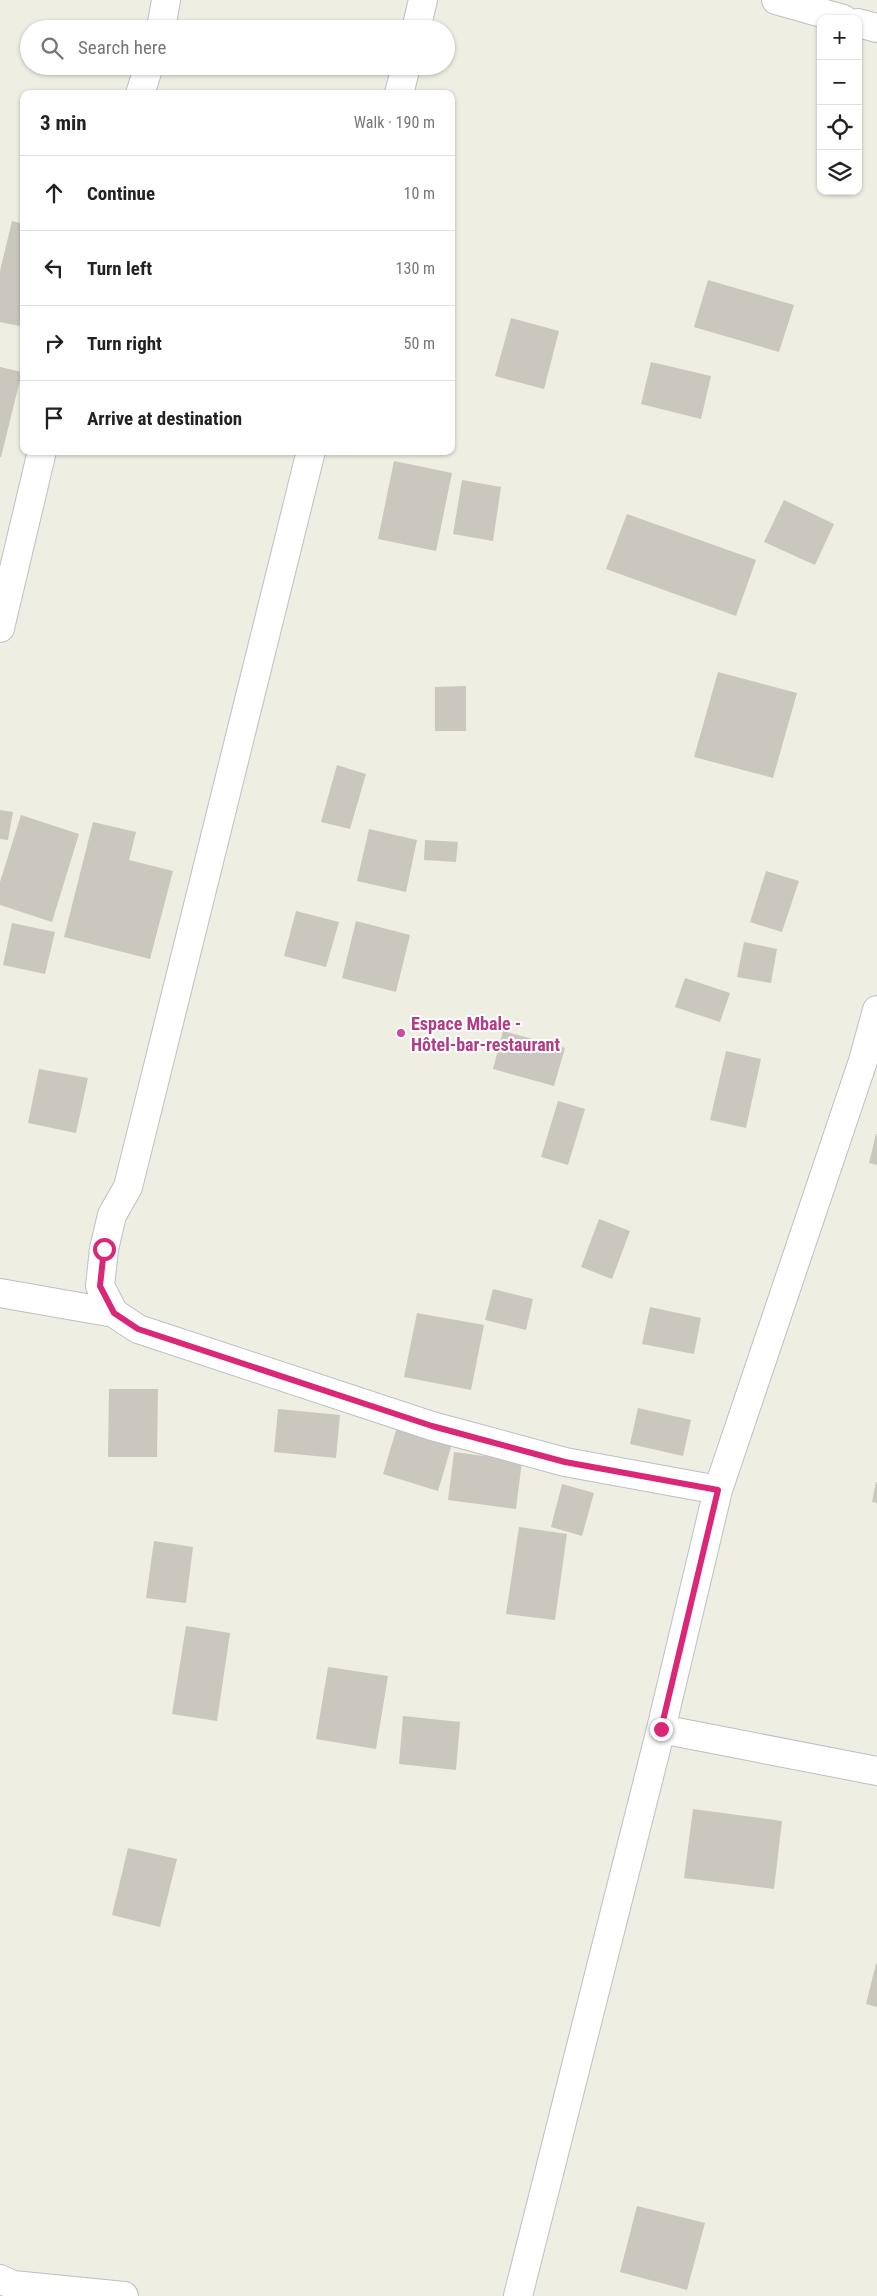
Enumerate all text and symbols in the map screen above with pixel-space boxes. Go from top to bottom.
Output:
map controls [817,15,862,195]
button: + [817,15,862,60]
search box [20,20,455,75]
icon: search [38,34,66,62]
text: Search here [78,36,166,59]
button: − [817,60,862,105]
button: locate [817,105,862,150]
text: 3 min [40,111,87,135]
text: Walk · 190 m [354,113,435,132]
button: layers [817,150,862,195]
icon: ahead [40,179,68,207]
text: Continue [87,182,155,205]
text: 10 m [403,184,435,203]
icon: left [40,254,68,282]
text: Turn left [87,257,152,280]
text: 130 m [396,259,435,278]
icon: right [40,329,68,357]
text: Turn right [87,332,162,355]
text: 50 m [403,334,435,353]
icon: arrive [40,404,68,432]
text: Arrive at destination [87,407,242,430]
place label: Espace Mbale - Hôtel-bar-restaurant [411,1013,560,1055]
marker: Espace Mbale - Hôtel-bar-restaurant [395,1027,407,1039]
route start [93,1238,116,1261]
route end [650,1718,673,1741]

